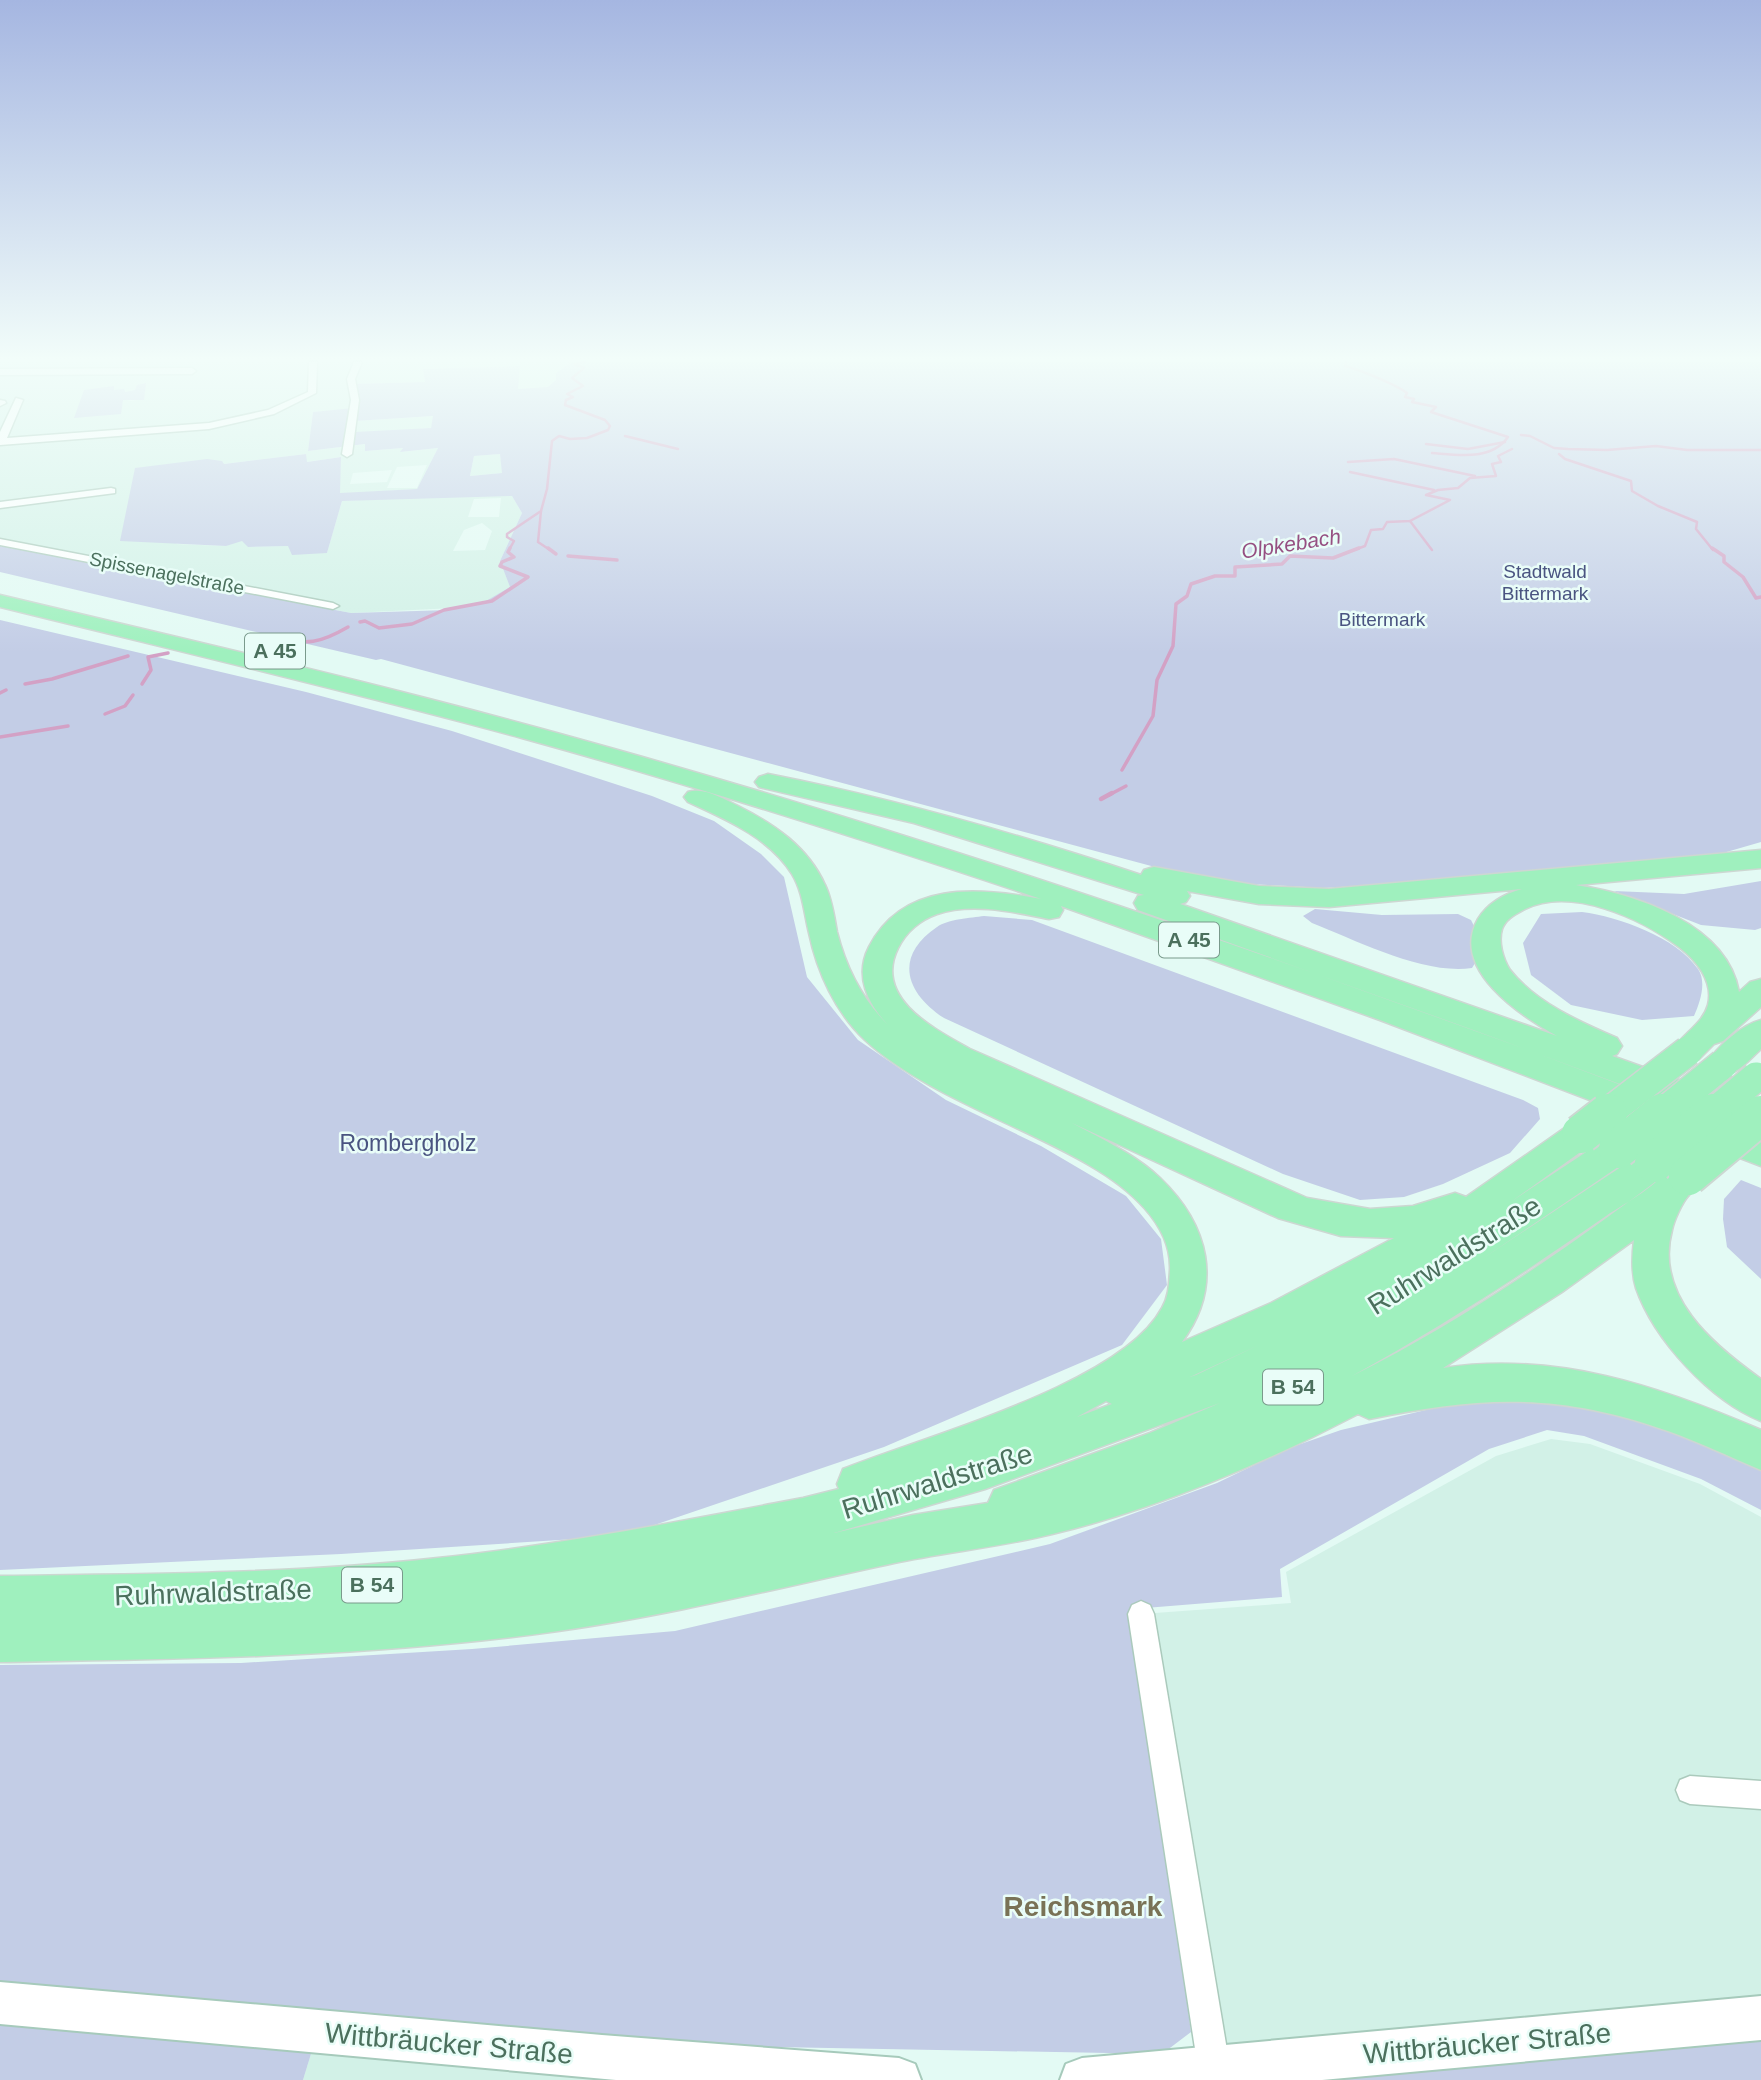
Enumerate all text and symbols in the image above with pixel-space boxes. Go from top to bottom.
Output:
water label: Olpkebach [1240,524,1342,563]
street label: Spissenagelstraße [88,548,246,599]
park label: Stadtwald Bittermark [1502,561,1589,604]
park label: Bittermark [1339,609,1426,630]
road number: A 45 [245,634,305,668]
road number: A 45 [1159,922,1219,958]
park label: Rombergholz [340,1130,476,1156]
street label: Ruhrwaldstraße [1362,1190,1546,1321]
road number: B 54 [1263,1370,1323,1404]
street label: Ruhrwaldstraße [838,1438,1036,1525]
road number: B 54 [342,1568,402,1602]
street label: Ruhrwaldstraße [114,1574,312,1611]
district label: Reichsmark [1004,1891,1163,1922]
street label: Wittbräucker Straße [324,2017,574,2070]
street label: Wittbräucker Straße [1362,2017,1612,2070]

